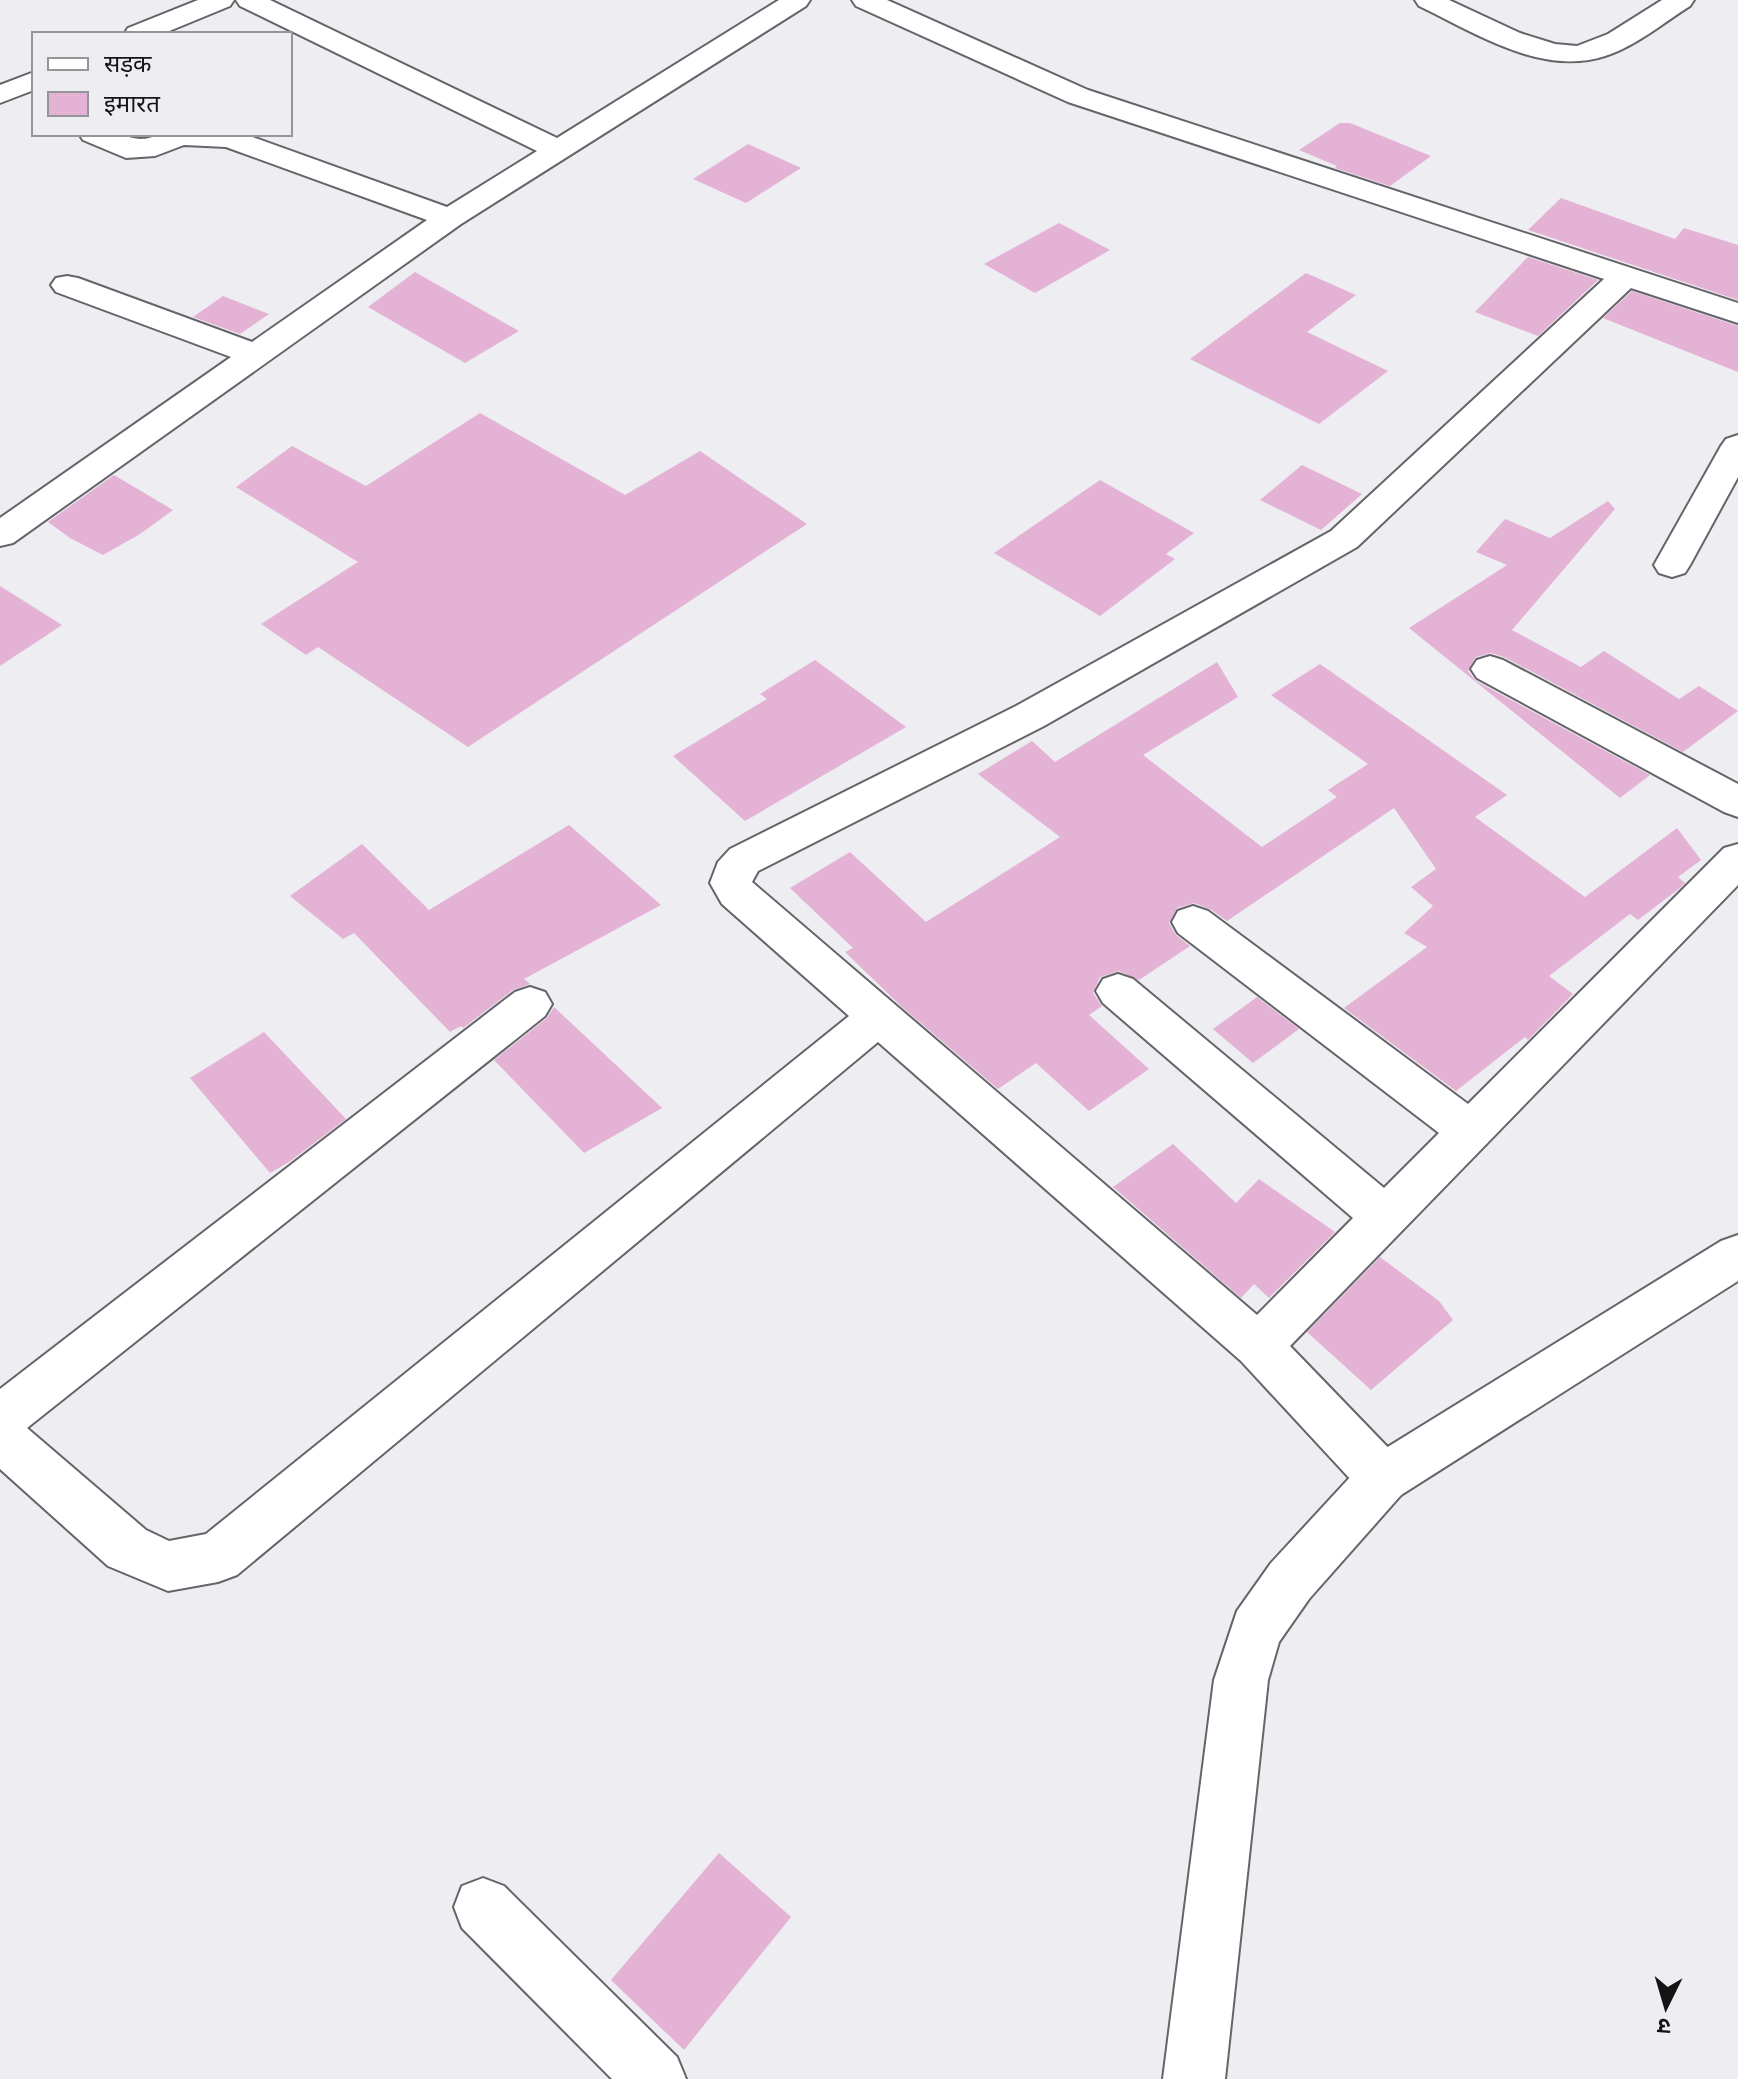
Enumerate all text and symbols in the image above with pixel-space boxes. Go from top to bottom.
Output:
legend [32,32,292,136]
text: सड़क [104,46,152,81]
text: इमारत [104,86,161,121]
north arrow [1626,1967,1706,2047]
text: उ [1655,2010,1672,2043]

